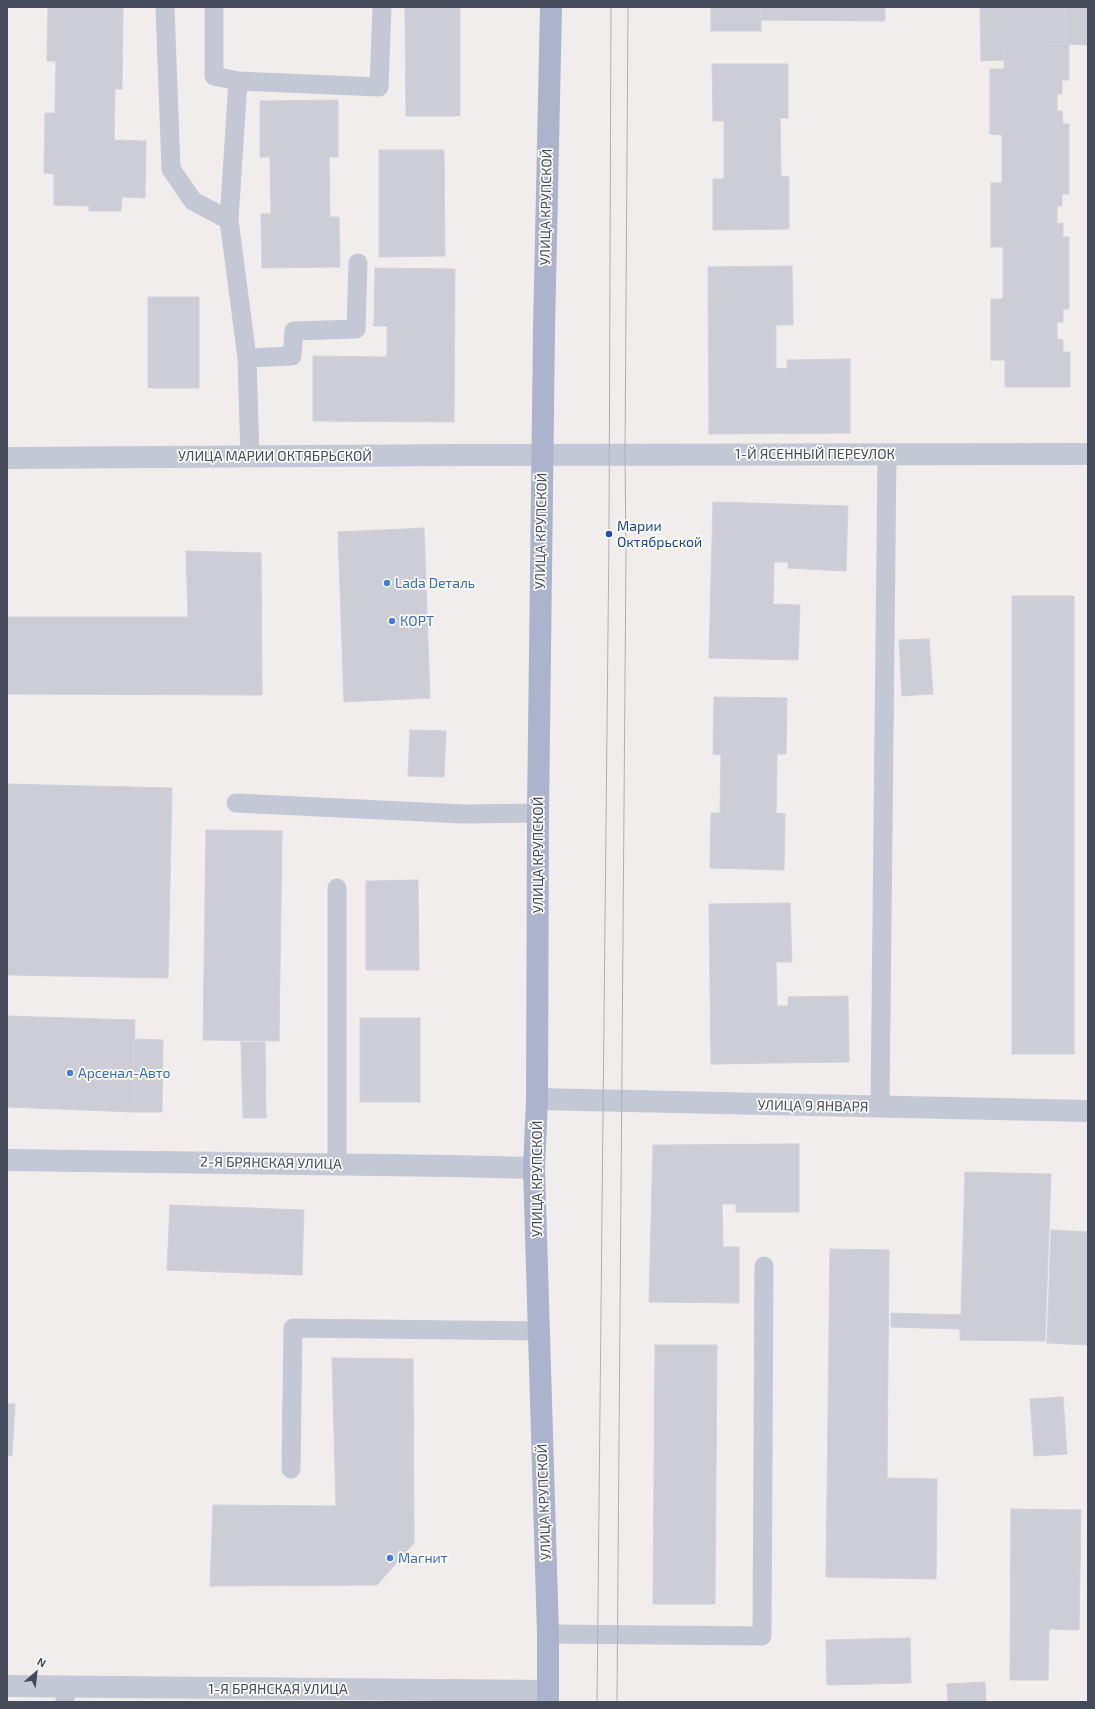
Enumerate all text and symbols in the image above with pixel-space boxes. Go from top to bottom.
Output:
street label: УЛИЦА КРУПСКОЙ [537,148,555,266]
street label: 1-Й ЯСЕННЫЙ ПЕРЕУЛОК [735,446,895,462]
street label: УЛИЦА МАРИИ ОКТЯБРЬСКОЙ [178,448,372,464]
street label: УЛИЦА КРУПСКОЙ [532,472,550,590]
place label: Марии Октябрьской [617,518,702,550]
marker: Марии Октябрьской [604,529,614,539]
place label: Lada Dеталь [395,575,475,591]
marker: Lada Dеталь [382,578,392,588]
place label: КОРТ [400,613,434,629]
marker: КОРТ [387,616,397,626]
street label: УЛИЦА КРУПСКОЙ [530,797,546,913]
place label: Арсенал-Авто [78,1065,170,1081]
marker: Арсенал-Авто [65,1068,75,1078]
street label: УЛИЦА 9 ЯНВАРЯ [757,1097,869,1115]
street label: УЛИЦА КРУПСКОЙ [529,1121,545,1237]
street label: 2-Я БРЯНСКАЯ УЛИЦА [200,1153,342,1173]
street label: УЛИЦА КРУПСКОЙ [534,1443,554,1561]
place label: Магнит [398,1550,448,1566]
marker: Магнит [385,1553,395,1563]
north arrow [16,1653,56,1693]
text: N [35,1654,48,1670]
street label: 1-Я БРЯНСКАЯ УЛИЦА [208,1681,348,1697]

